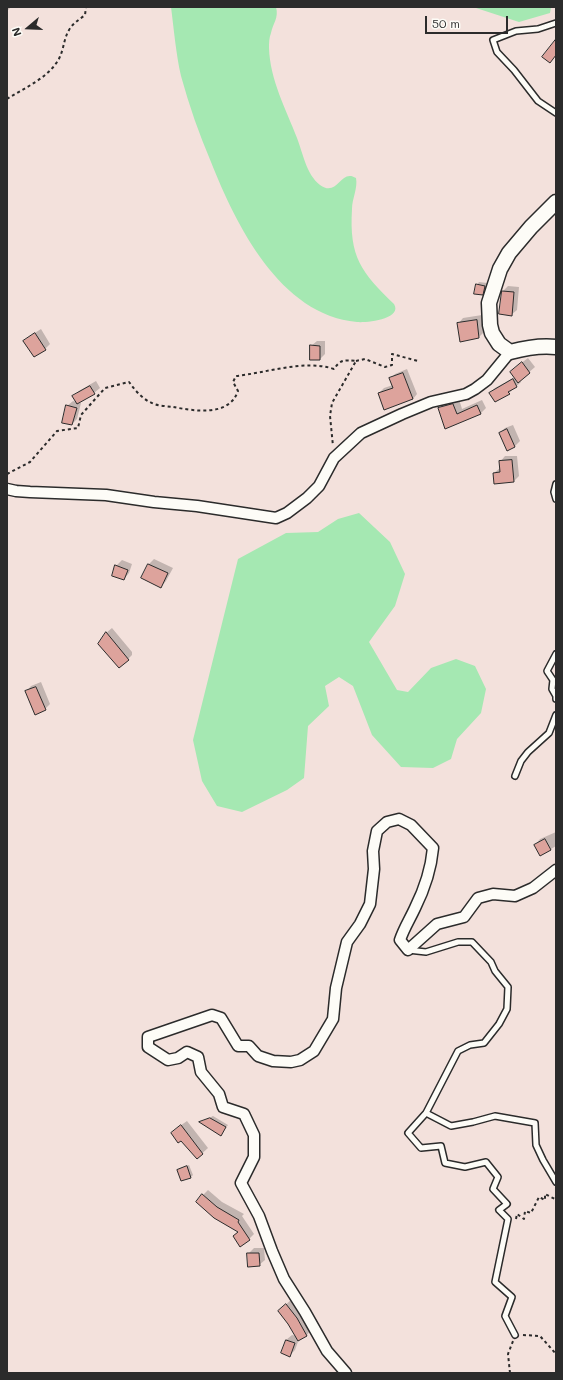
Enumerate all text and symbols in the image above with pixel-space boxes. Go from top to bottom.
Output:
north arrow [8,8,48,48]
scale bar [427,8,510,34]
text: 50 m [432,15,460,31]
text: N [8,26,25,38]

